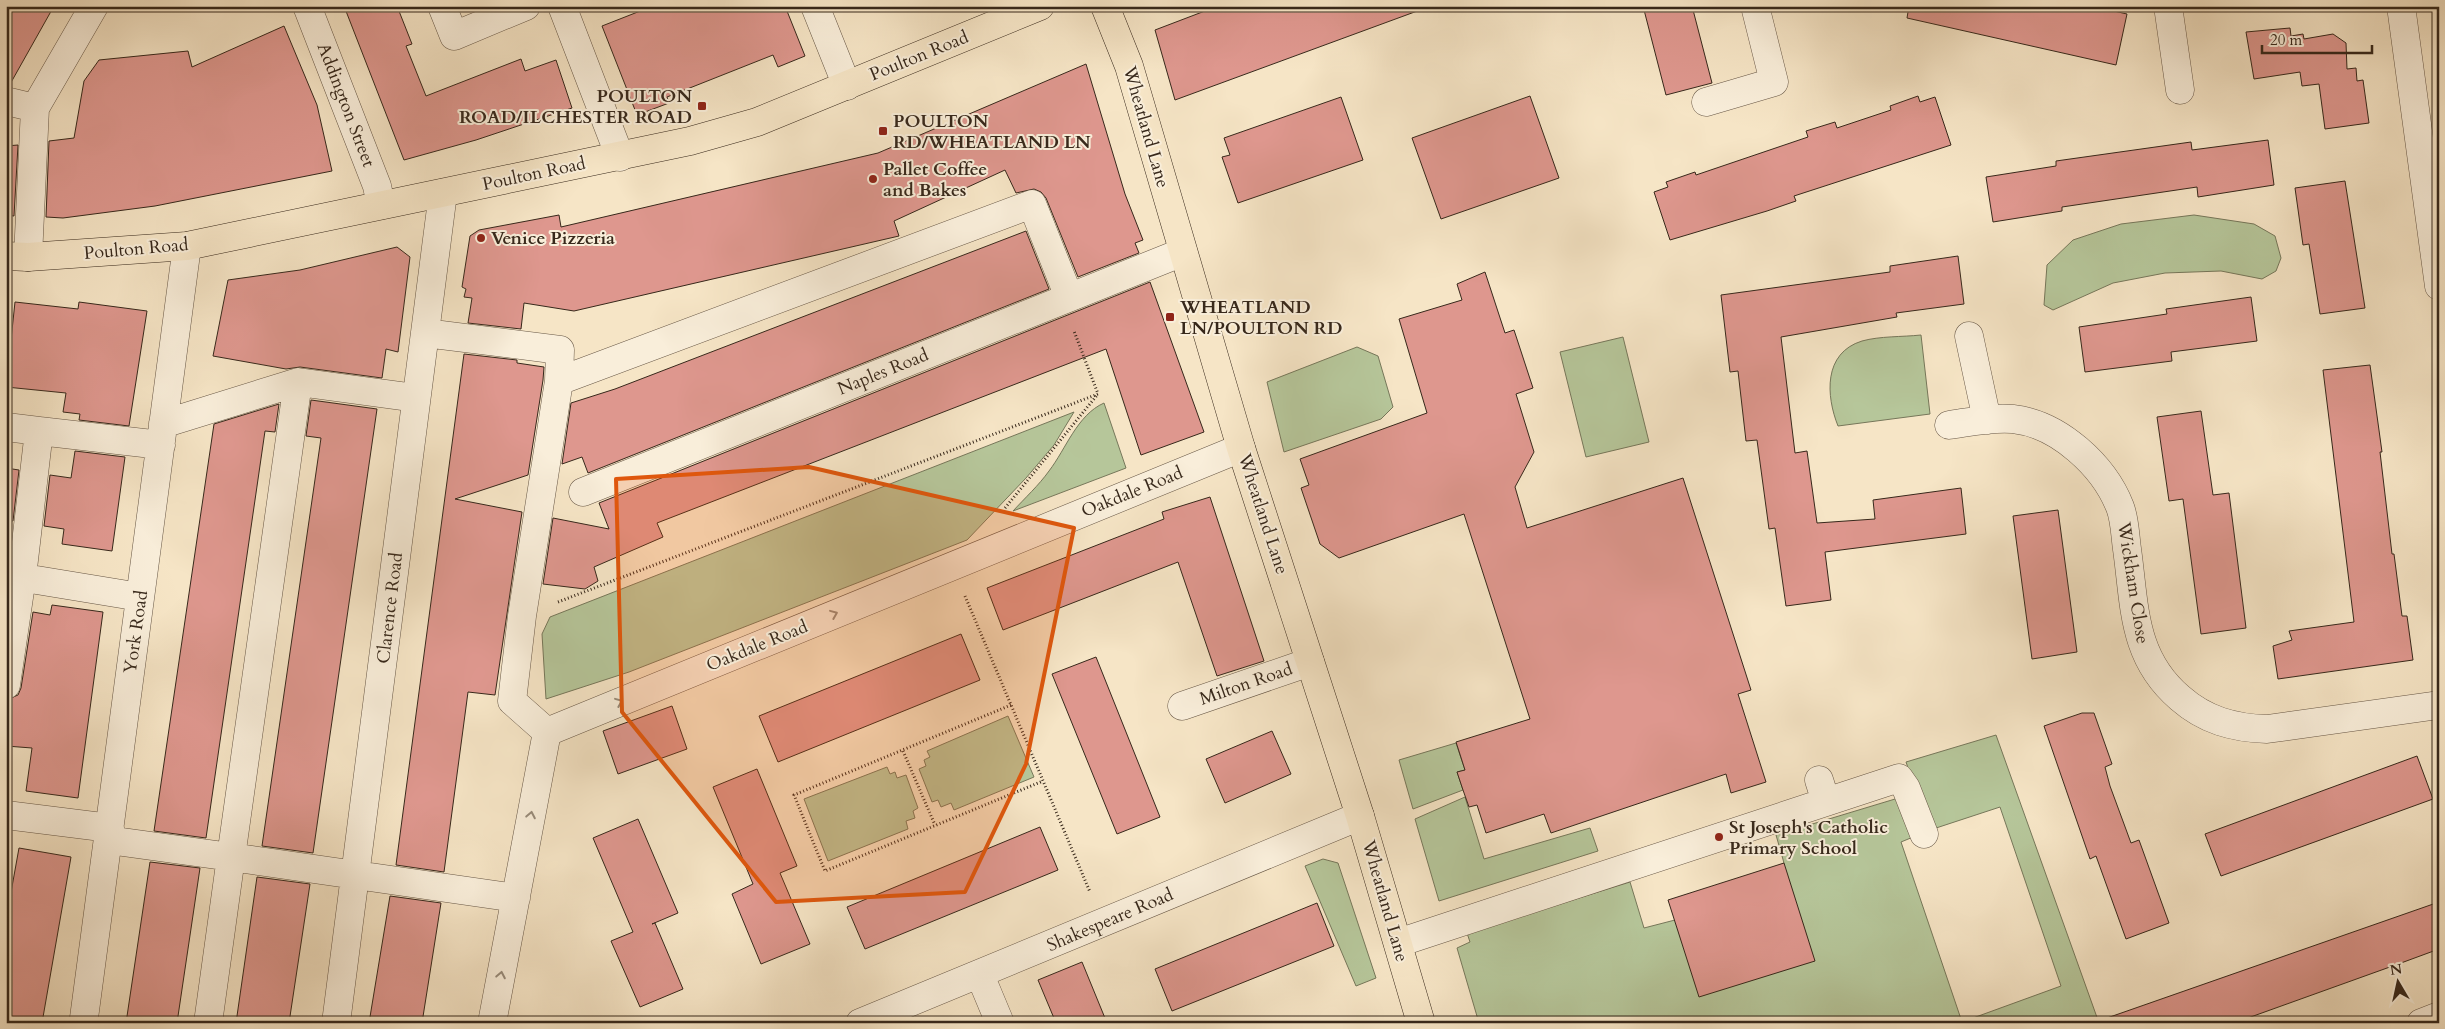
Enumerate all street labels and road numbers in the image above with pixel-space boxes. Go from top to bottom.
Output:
street label: Poulton Road [866,25,973,87]
street label: Addington Street [311,39,381,171]
street label: Wheatland Lane [1116,62,1175,191]
street label: Poulton Road [480,151,588,197]
street label: Poulton Road [83,232,190,266]
street label: Naples Road [834,342,933,402]
street label: Wheatland Lane [1231,450,1294,578]
street label: Oakdale Road [1077,460,1187,524]
street label: Wickham Close [2111,519,2155,646]
street label: Clarence Road [371,551,409,665]
street label: York Road [118,588,154,675]
street label: Oakdale Road [702,614,812,678]
street label: Milton Road [1196,656,1296,712]
street label: Wheatland Lane [1355,836,1414,965]
street label: Shakespeare Road [1043,882,1177,958]

